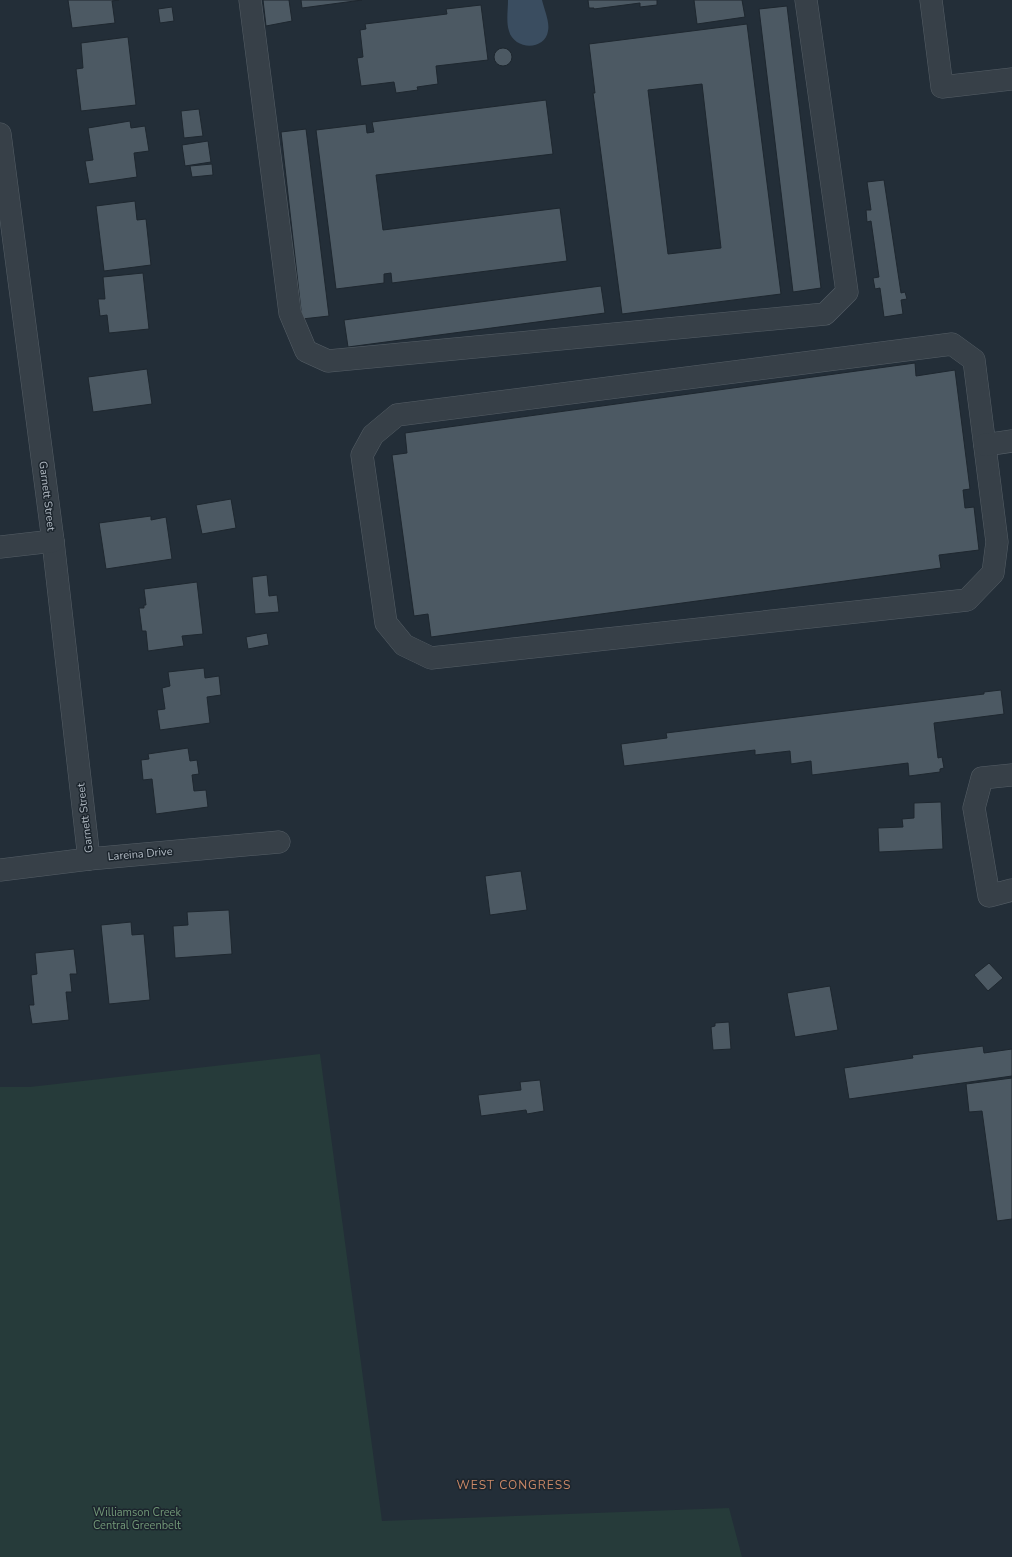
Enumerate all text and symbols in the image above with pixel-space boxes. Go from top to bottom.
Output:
street label: Garnett Street [35,460,59,532]
street label: Garnett Street [73,782,97,854]
street label: Lareina Drive [107,844,173,864]
district label: WEST CONGRESS [457,1477,571,1493]
park label: Williamson Creek Central Greenbelt [93,1505,181,1533]

